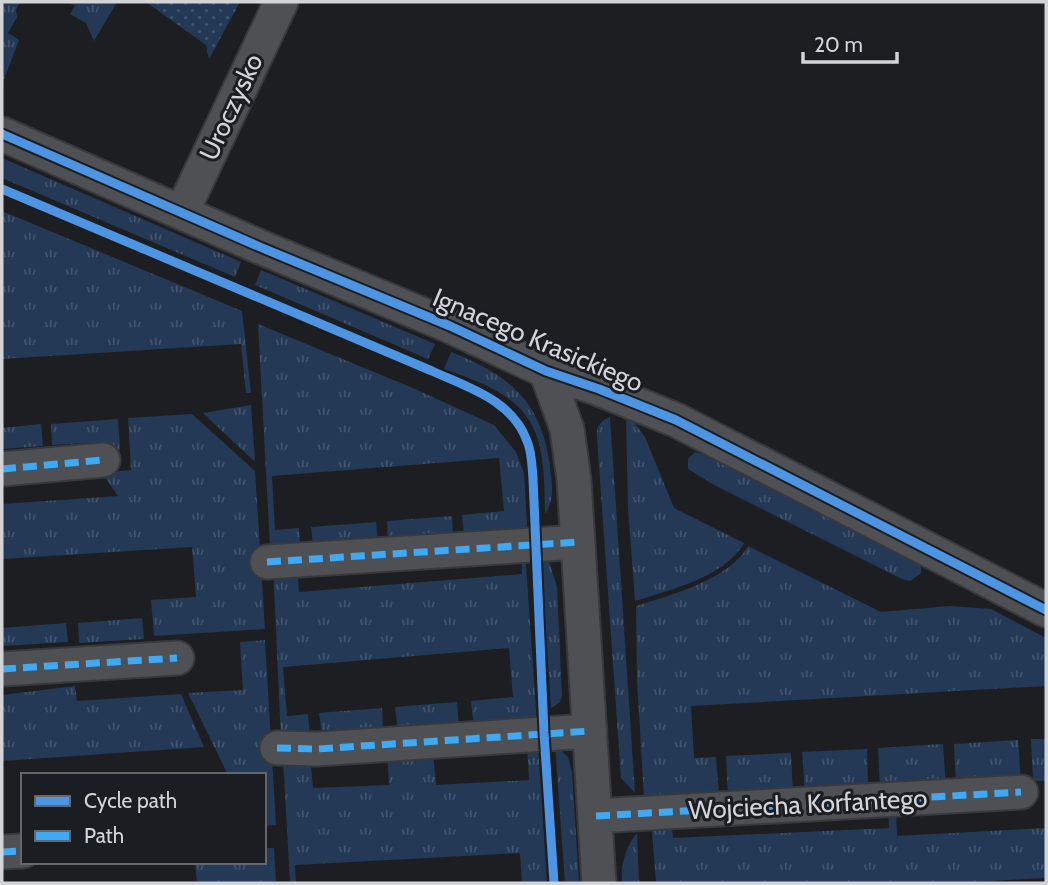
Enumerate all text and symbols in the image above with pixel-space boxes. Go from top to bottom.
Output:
scale bar [803,21,898,65]
text: 20 m [814,32,863,57]
street label: Uroczysko [192,49,270,165]
street label: Ignacego Krasickiego [428,281,648,399]
legend [21,773,266,864]
street label: Wojciecha Korfantego [688,782,928,826]
text: Cycle path [84,788,177,813]
text: Path [84,823,124,848]

